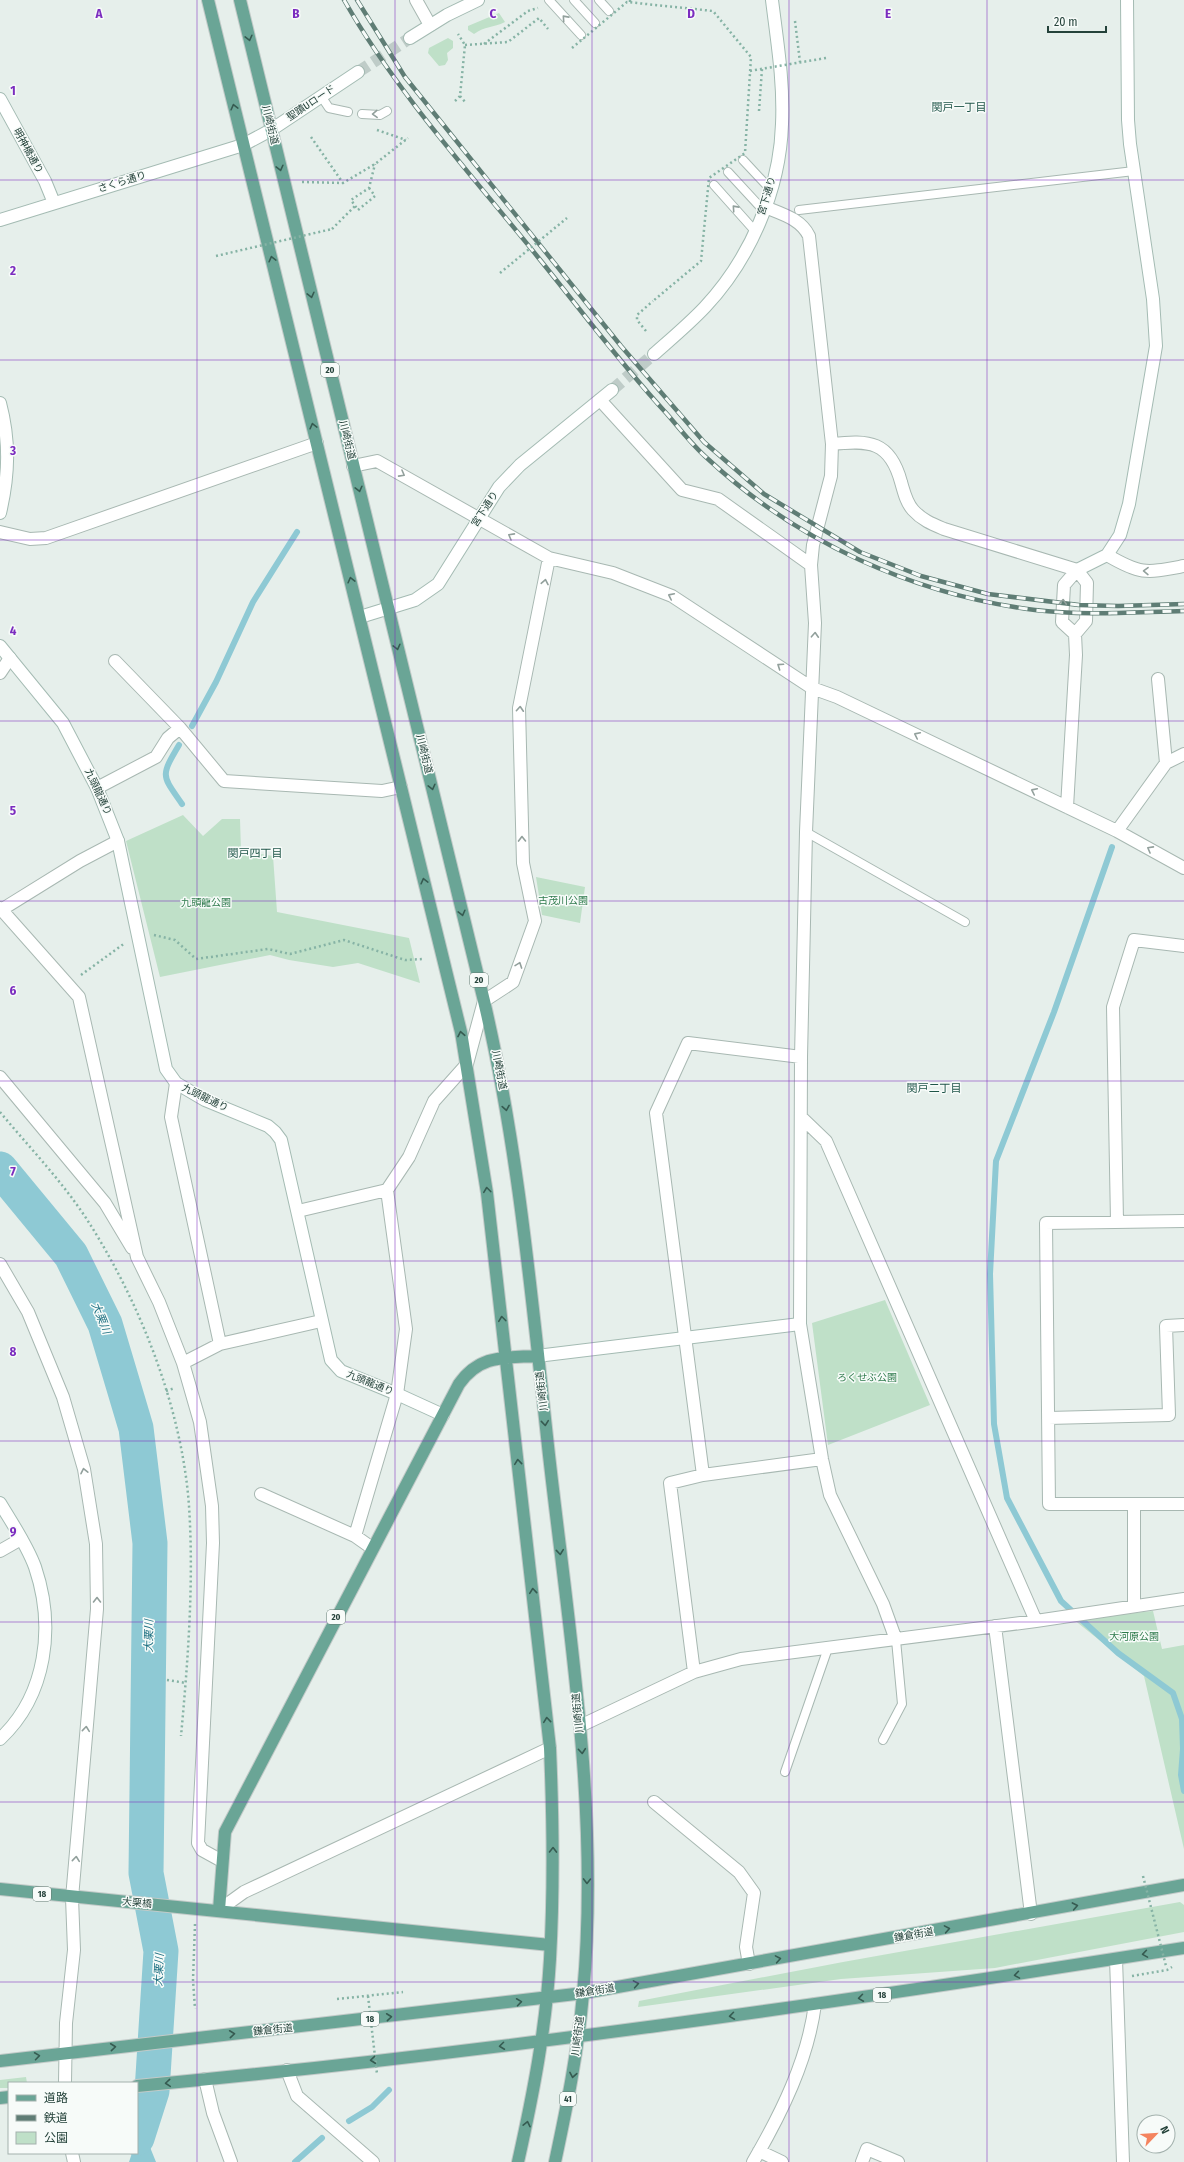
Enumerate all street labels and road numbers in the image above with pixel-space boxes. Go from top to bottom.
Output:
street label: 聖蹟Uロード [284,82,338,124]
street label: 川崎街道 [259,104,281,146]
street label: 明神橋通り [11,126,45,176]
street label: さくら通り [96,169,148,195]
street label: 宮下通り [755,175,779,217]
road number: 20 [321,363,339,377]
street label: 川崎街道 [336,419,358,461]
street label: 宮下通り [469,489,501,529]
street label: 川崎街道 [413,733,435,775]
street label: 九頭龍通り [82,767,114,817]
road number: 20 [470,973,488,987]
street label: 川崎街道 [489,1049,509,1091]
street label: 九頭龍通り [180,1082,230,1114]
street label: 九頭龍通り [345,1368,395,1398]
street label: 川崎街道 [534,1370,550,1412]
road number: 20 [327,1610,345,1624]
street label: 川崎街道 [570,1692,586,1734]
road number: 18 [33,1887,51,1901]
street label: 大栗橋 [122,1896,152,1910]
street label: 鎌倉街道 [893,1926,935,1944]
street label: 鎌倉街道 [574,1982,616,2000]
road number: 18 [873,1988,891,2002]
road number: 18 [361,2012,379,2026]
street label: 川崎街道 [570,2015,586,2057]
street label: 鎌倉街道 [252,2022,294,2038]
road number: 41 [560,2092,576,2106]

